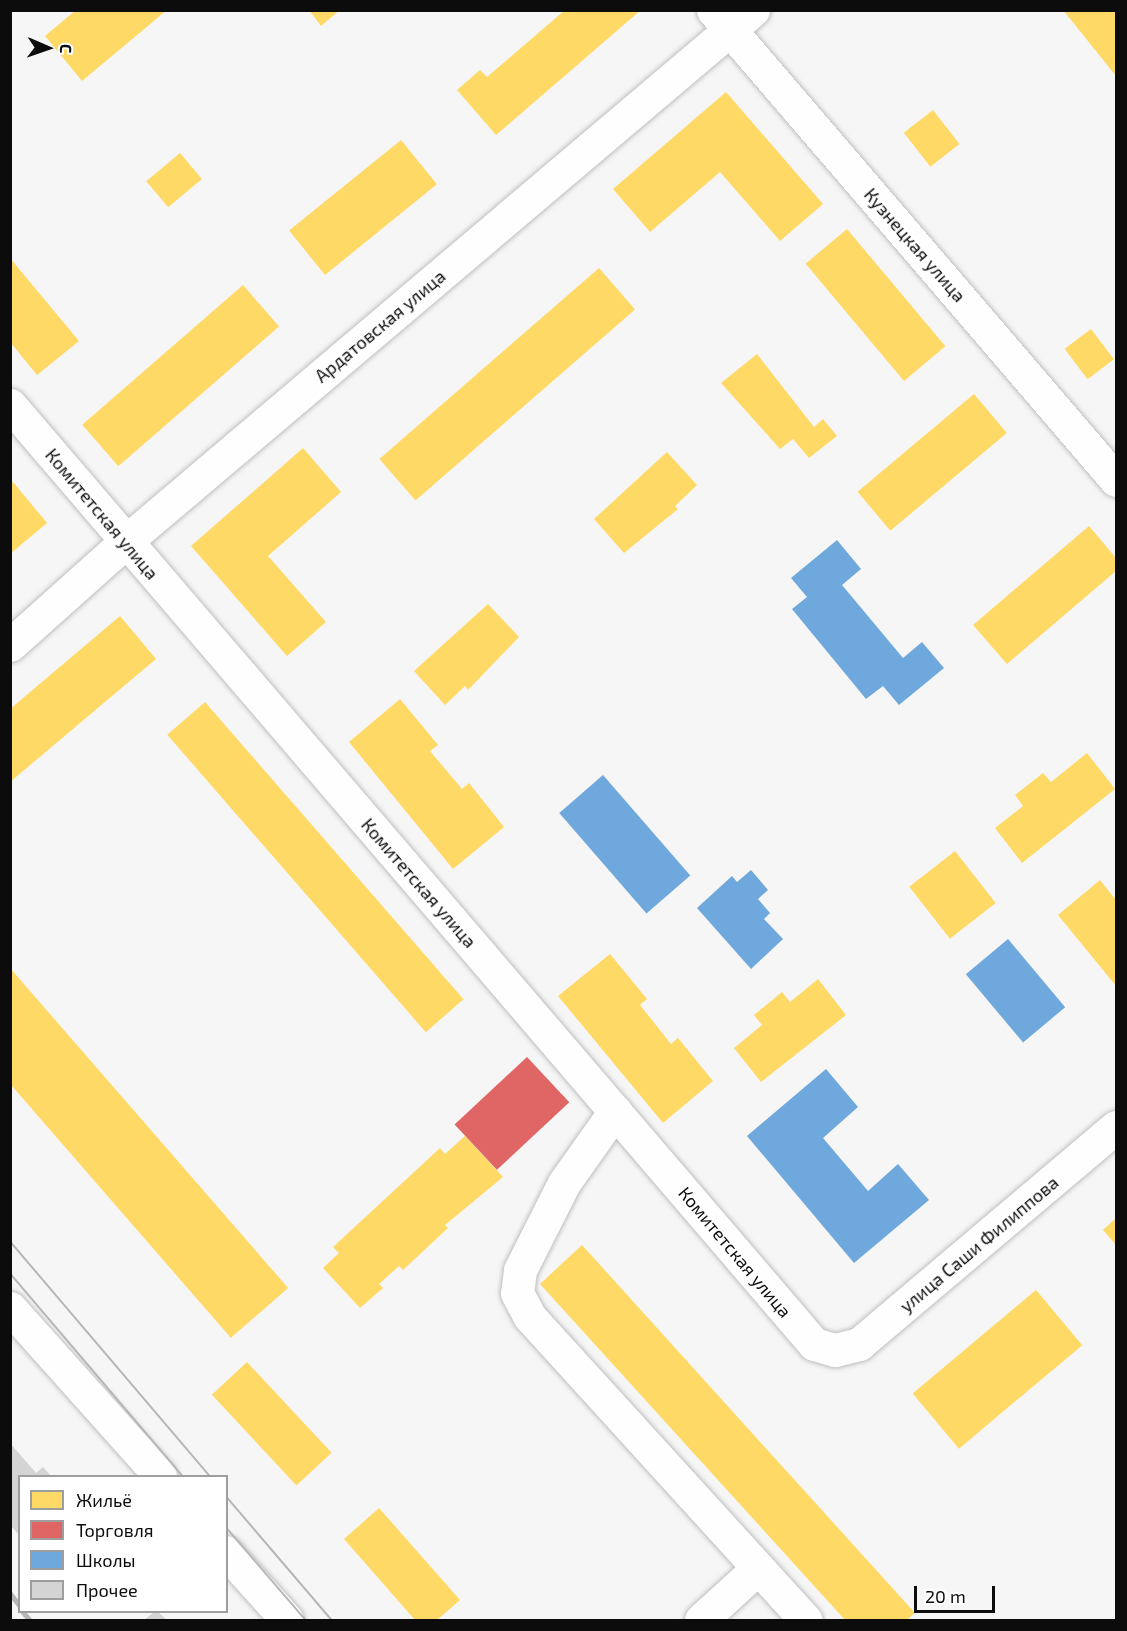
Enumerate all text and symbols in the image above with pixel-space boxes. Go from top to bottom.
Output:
north arrow [18,18,78,78]
text: С [57,44,76,54]
street label: Кузнецкая улица [860,184,970,306]
street label: Ардатовская улица [310,265,450,387]
street label: Комитетская улица [41,444,163,584]
street label: Комитетская улица [357,814,481,952]
street label: улица Саши Филиппова [895,1171,1063,1317]
street label: Комитетская улица [674,1182,796,1322]
legend [18,1475,228,1613]
text: Жильё [76,1489,132,1511]
text: Торговля [76,1519,154,1541]
text: Школы [76,1549,136,1571]
scale bar [917,1574,998,1612]
text: Прочее [76,1579,138,1601]
text: 20 m [925,1585,966,1607]

